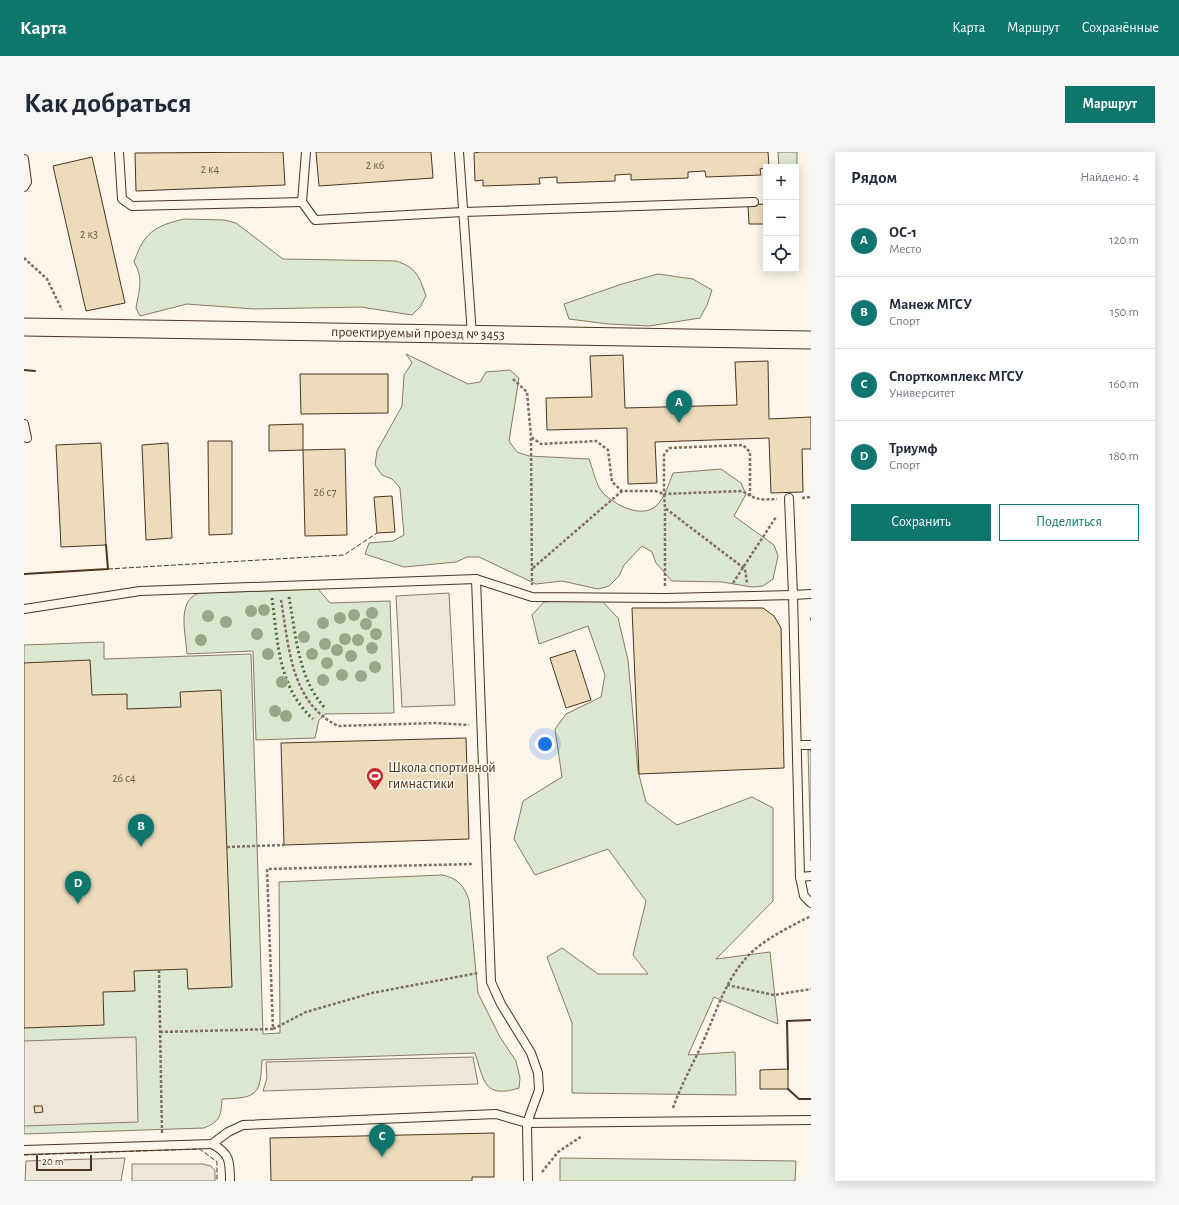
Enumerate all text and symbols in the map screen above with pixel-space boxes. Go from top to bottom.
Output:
text: Карта [20,19,67,38]
text: Карта [952,21,985,35]
text: Маршрут [1007,21,1060,35]
text: Сохранённые [1082,21,1159,35]
button: Маршрут [1065,86,1155,123]
text: Как добраться [24,90,192,118]
house number: 2 к6 [366,159,385,171]
house number: 2 к4 [201,163,220,175]
map controls [763,164,799,272]
button: + [763,164,799,200]
text: Рядом [851,169,897,186]
text: Найдено: 4 [1080,171,1139,184]
button: − [763,200,799,236]
text: ОС-1 [889,225,917,240]
house number: 2 к3 [80,228,98,240]
text: A [860,234,868,247]
text: 120 m [1109,234,1139,247]
button: locate [763,236,799,272]
text: Место [889,243,921,256]
text: Манеж МГСУ [889,297,972,312]
text: B [860,306,868,319]
text: 150 m [1110,306,1139,319]
text: Спорт [889,315,920,328]
street label: проектируемый проезд № 3453 [331,325,505,342]
text: Спорткомплекс МГСУ [889,369,1024,384]
text: C [861,378,867,391]
text: 160 m [1109,378,1139,391]
text: Университет [889,387,955,400]
pin: A [666,390,692,423]
text: Триумф [889,441,937,456]
text: D [860,450,868,463]
text: 180 m [1109,450,1139,463]
text: Спорт [889,459,920,472]
house number: 26 с7 [314,486,336,498]
button: Сохранить [851,504,991,541]
button: Поделиться [999,504,1139,541]
your location [535,734,555,754]
place label: Школа спортивной гимнастики [388,761,496,791]
sports icon: Школа спортивной гимнастики [365,766,385,791]
house number: 26 с4 [112,772,136,784]
pin: B [128,814,154,847]
pin: D [65,871,91,904]
pin: C [369,1124,395,1157]
scale bar [36,1153,92,1172]
text: 20 m [42,1156,63,1167]

